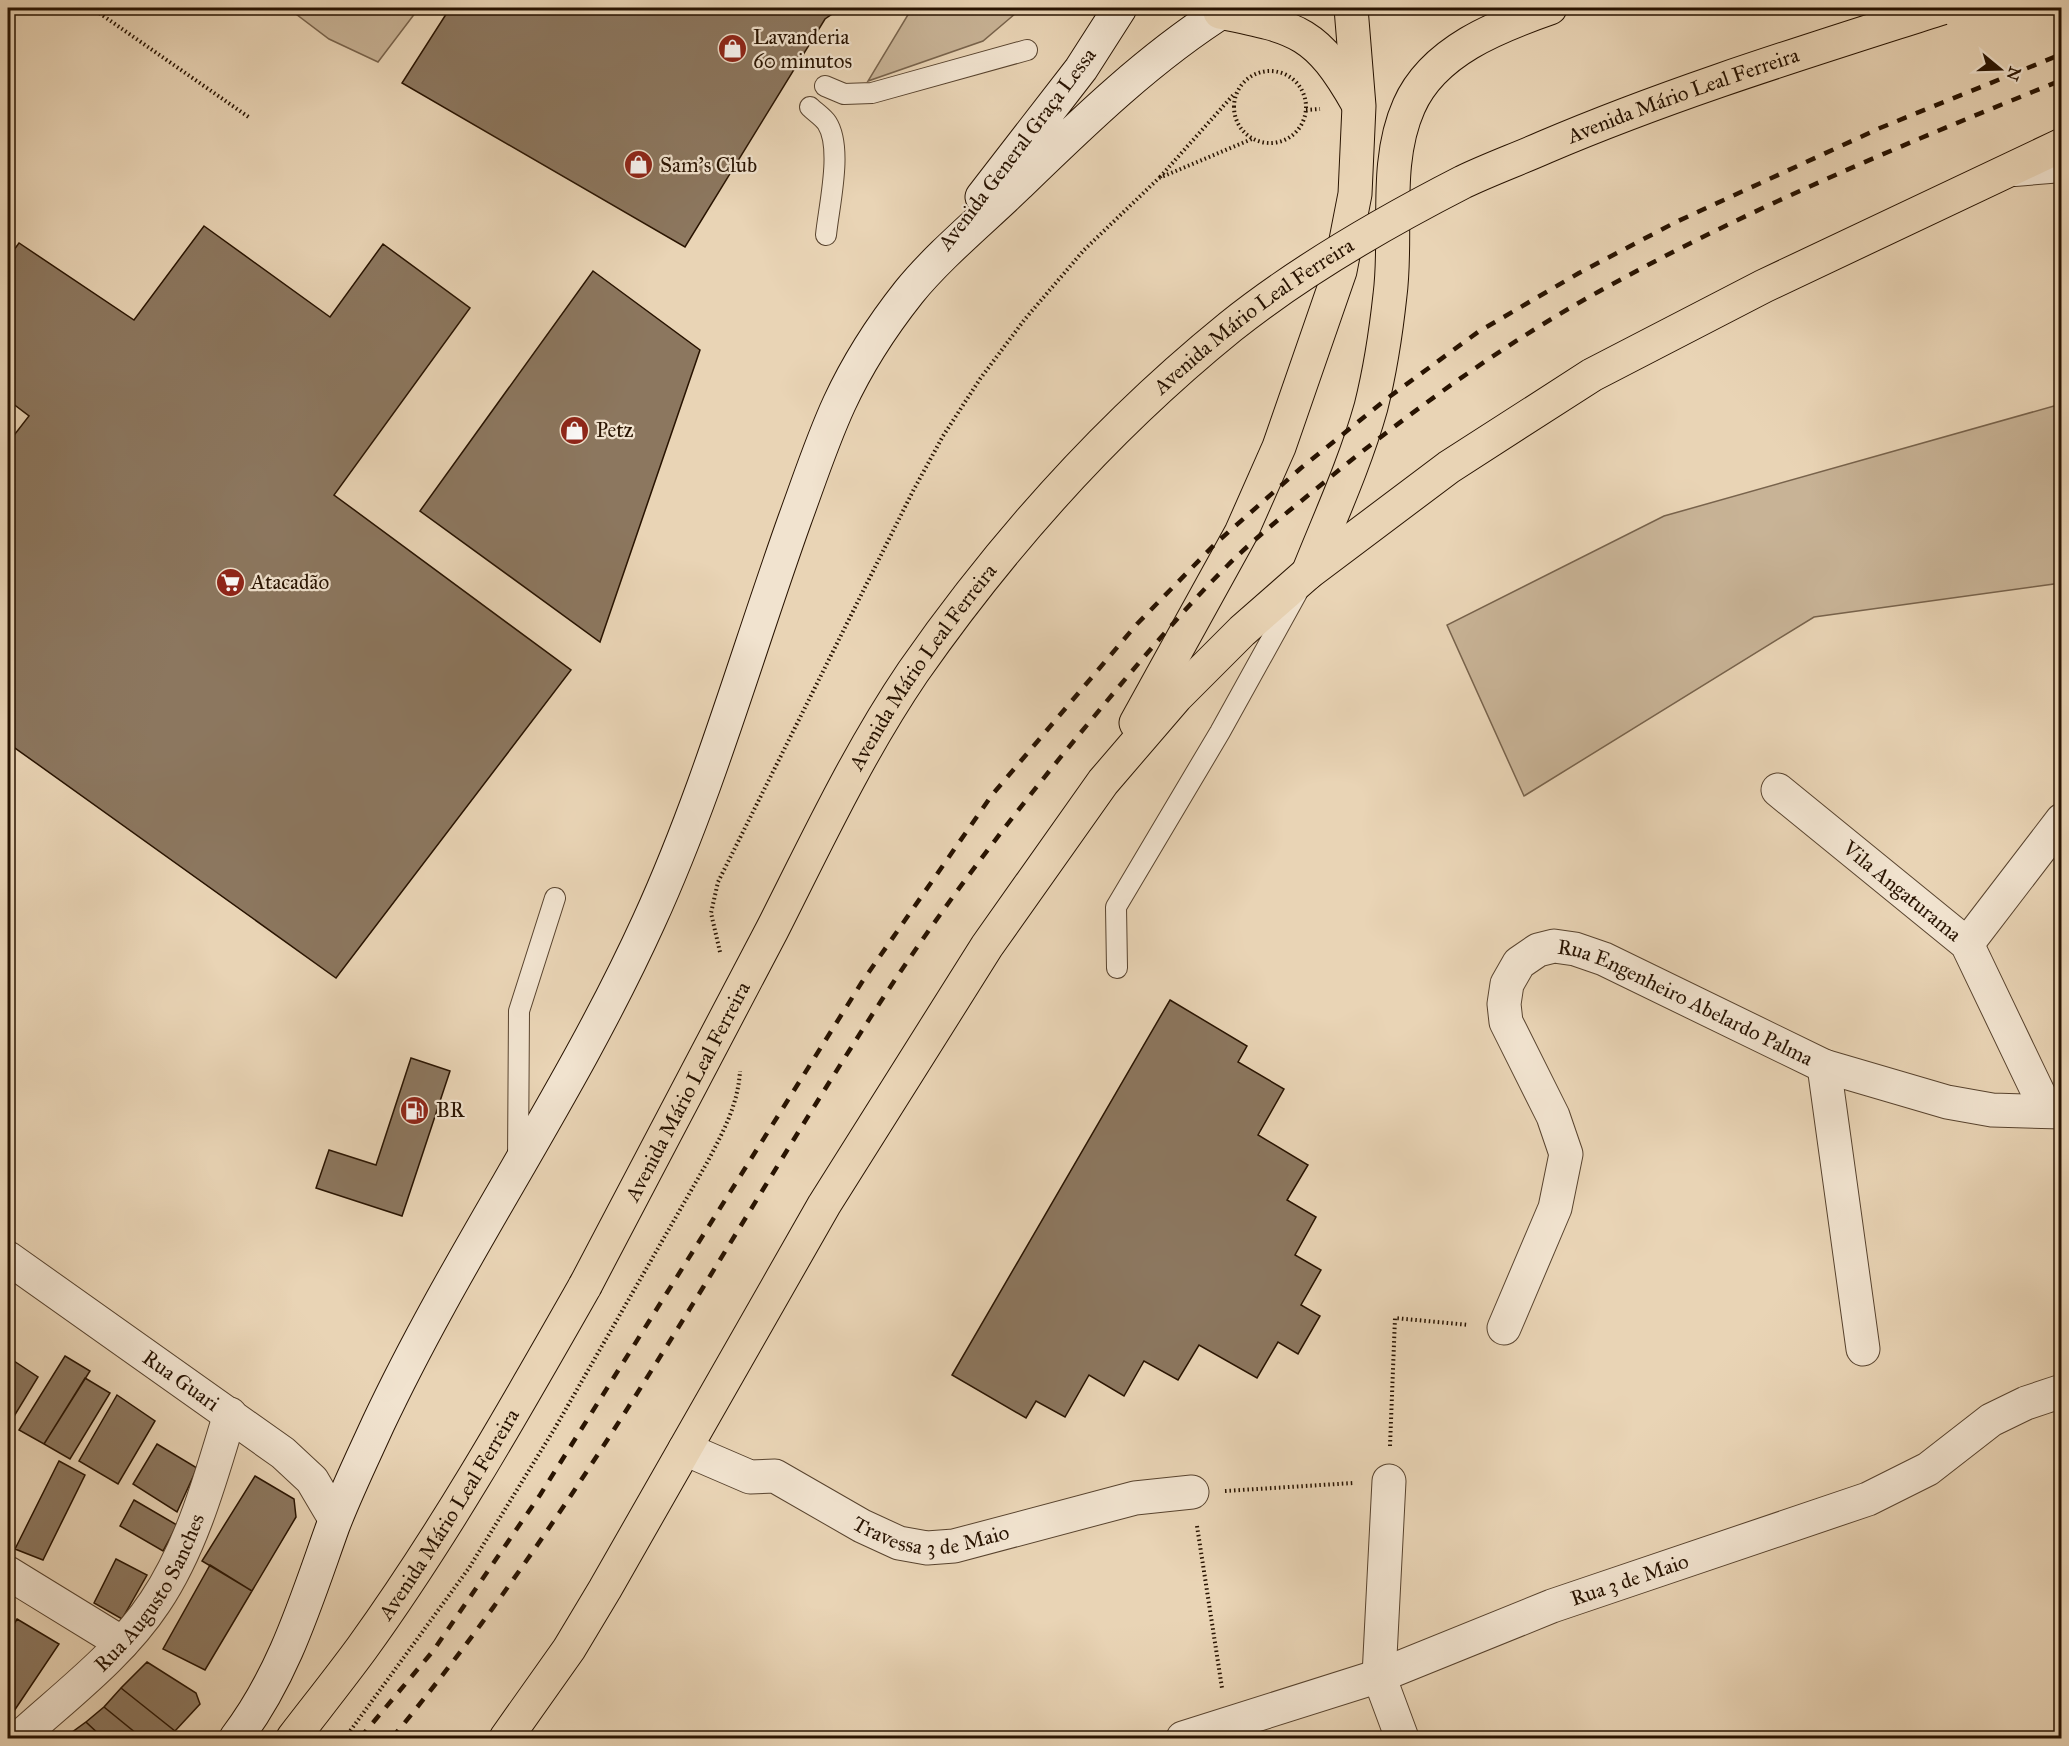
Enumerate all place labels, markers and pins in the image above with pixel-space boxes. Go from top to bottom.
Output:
place label: Lavanderia 60 minutos [753,24,852,74]
shop icon: Lavanderia 60 minutos [716,33,748,65]
shop icon: Sam's Club [623,149,655,181]
place label: Sam's Club [660,152,757,178]
shop icon: Petz [559,414,591,446]
place label: Petz [596,417,634,443]
supermarket icon: Atacadão [214,566,246,598]
place label: Atacadão [250,569,329,595]
fuel station icon: BR [399,1094,431,1126]
place label: BR [436,1097,466,1123]

